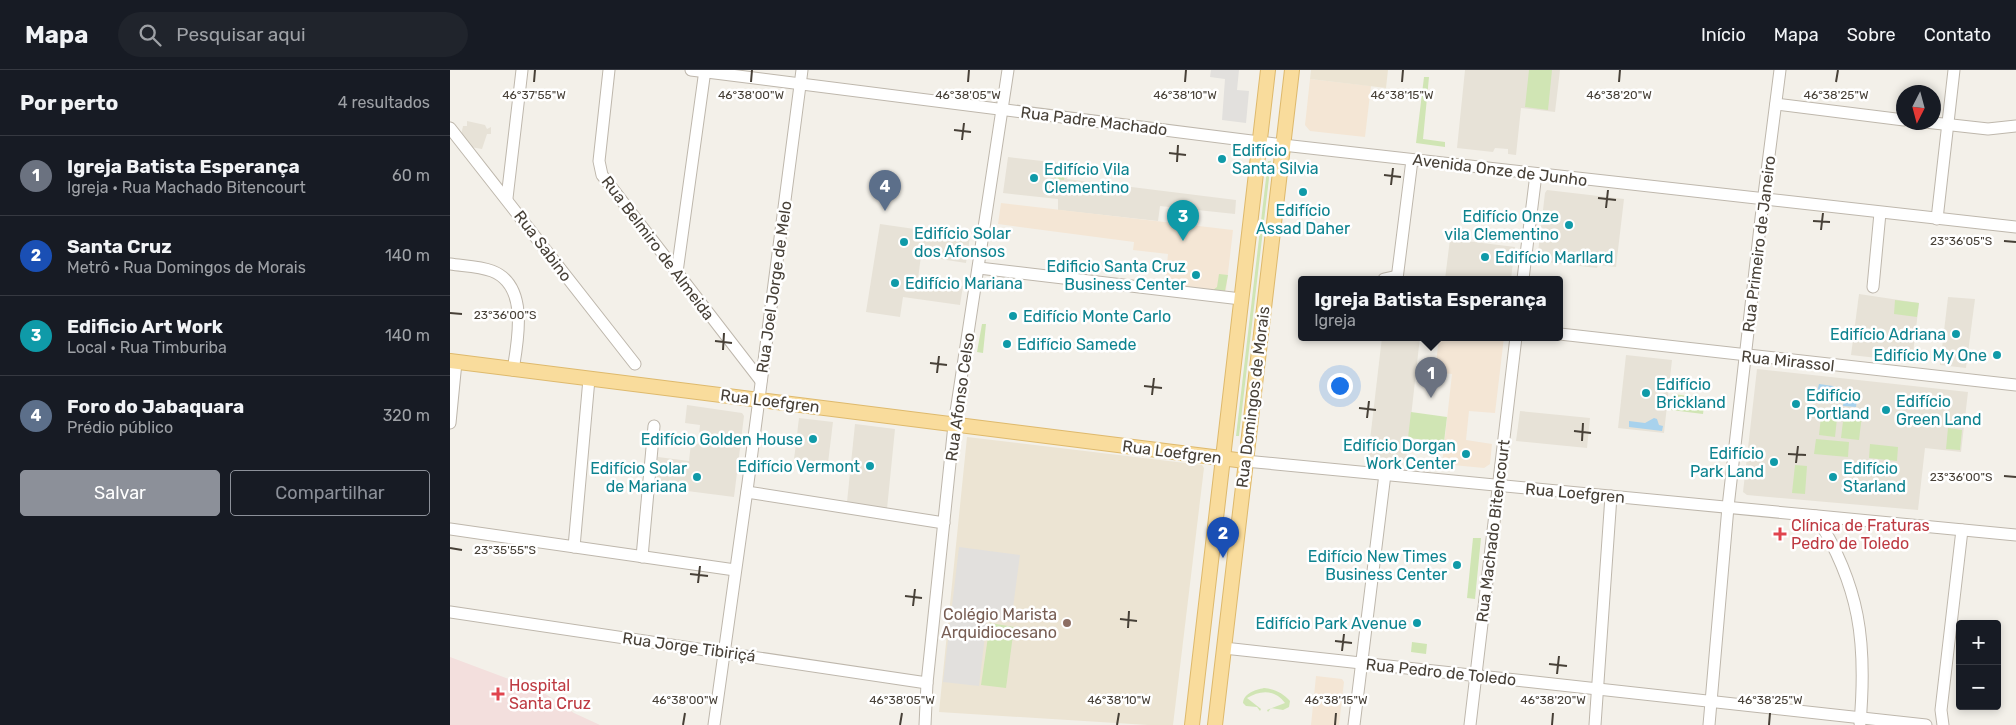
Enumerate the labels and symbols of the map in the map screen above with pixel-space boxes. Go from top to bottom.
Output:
north arrow [1896,85,1941,130]
text: 46°37'55"W [502,88,566,102]
text: 46°38'00"W [718,88,784,102]
text: 46°38'05"W [935,88,1001,102]
text: 46°38'10"W [1153,88,1217,102]
text: 46°38'15"W [1370,88,1434,102]
text: 46°38'20"W [1586,88,1652,102]
text: 46°38'25"W [1803,88,1869,102]
street label: Rua Padre Machado [1019,103,1169,139]
place label: Edifício Santa Silvia [1232,141,1319,178]
street label: Avenida Onze de Junho [1412,150,1588,190]
marker: Edifício Santa Silvia [1216,153,1228,165]
street label: Rua Primeiro de Janeiro [1739,154,1779,334]
place label: Edifício Vila Clementino [1044,160,1130,197]
pin: 4 [869,170,901,211]
street label: Rua Belmiro de Almeida [598,172,718,324]
marker: Edifício Vila Clementino [1028,172,1040,184]
marker: Edifício Assad Daher [1297,186,1309,198]
street label: Rua Joel Jorge de Melo [752,200,796,374]
pin: 3 [1167,200,1199,241]
place label: Edifício Assad Daher [1256,201,1350,238]
street label: Rua Sabino [510,207,576,285]
place label: Edifício Onze vila Clementino [1444,207,1559,244]
marker: Edifício Onze vila Clementino [1563,219,1575,231]
place label: Edifício Solar dos Afonsos [914,224,1011,261]
text: 23°36'05"S [1930,234,1992,248]
marker: Edifício Solar dos Afonsos [898,236,910,248]
place label: Edifício Marllard [1495,248,1614,267]
marker: Edifício Marllard [1479,251,1491,263]
place label: Edificio Santa Cruz Business Center [1047,257,1186,294]
marker: Edificio Santa Cruz Business Center [1190,269,1202,281]
place label: Edifício Mariana [905,274,1023,293]
marker: Edifício Mariana [889,277,901,289]
street label: Rua Domingos de Morais [1232,305,1274,489]
place label: Edifício Monte Carlo [1023,307,1171,326]
text: 23°36'00"S [474,308,536,322]
marker: Edifício Monte Carlo [1007,310,1019,322]
place label: Edifício Adriana [1830,325,1946,344]
marker: Edifício Adriana [1950,328,1962,340]
street label: Rua Afonso Celso [942,331,978,463]
place label: Edifício Samede [1017,335,1136,354]
marker: Edifício Samede [1001,338,1013,350]
place label: Edifício My One [1874,346,1987,365]
street label: Rua Mirassol [1740,347,1836,375]
marker: Edifício My One [1991,349,2003,361]
pin: 1 [1415,357,1447,398]
your location [1327,373,1353,399]
place label: Edifício Brickland [1656,375,1726,412]
street label: Rua Loefgren [719,385,821,417]
place label: Edifício Portland [1806,386,1870,423]
marker: Edifício Brickland [1640,387,1652,399]
place label: Edifício Green Land [1896,392,1981,429]
marker: Edifício Portland [1790,398,1802,410]
marker: Edifício Green Land [1880,404,1892,416]
place label: Edifício Golden House [641,430,803,449]
marker: Edifício Golden House [807,433,819,445]
street label: Rua Loefgren [1121,436,1223,468]
place label: Edifício Dorgan Work Center [1343,436,1456,473]
street label: Rua Machado Bitencourt [1472,439,1514,623]
place label: Edifício Park Land [1690,444,1764,481]
marker: Edifício Dorgan Work Center [1460,448,1472,460]
marker: Edifício Park Land [1768,456,1780,468]
place label: Edifício Vermont [738,457,860,476]
place label: Edifício Solar de Mariana [590,459,687,496]
place label: Edifício Starland [1843,459,1906,496]
marker: Edifício Vermont [864,460,876,472]
text: 23°36'00"S [1930,470,1992,484]
marker: Edifício Solar de Mariana [691,471,703,483]
marker: Edifício Starland [1827,471,1839,483]
street label: Rua Loefgren [1524,479,1626,507]
place label: Clínica de Fraturas Pedro de Toledo [1791,516,1930,553]
pin: 2 [1207,517,1239,558]
marker: Clínica de Fraturas Pedro de Toledo [1773,527,1787,541]
text: 23°35'55"S [474,543,536,557]
place label: Edifício New Times Business Center [1308,547,1447,584]
marker: Edifício New Times Business Center [1451,559,1463,571]
place label: Colégio Marista Arquidiocesano [941,605,1057,642]
place label: Edifício Park Avenue [1255,614,1407,633]
marker: Colégio Marista Arquidiocesano [1061,617,1073,629]
marker: Edifício Park Avenue [1411,617,1423,629]
street label: Rua Jorge Tibiriçá [621,628,757,666]
street label: Rua Pedro de Toledo [1365,655,1517,689]
place label: Hospital Santa Cruz [509,676,591,713]
marker: Hospital Santa Cruz [491,687,505,701]
text: 46°38'00"W [652,693,718,707]
text: 46°38'05"W [869,693,935,707]
text: 46°38'10"W [1087,693,1151,707]
text: 46°38'15"W [1304,693,1368,707]
text: 46°38'20"W [1520,693,1586,707]
text: 46°38'25"W [1737,693,1803,707]

